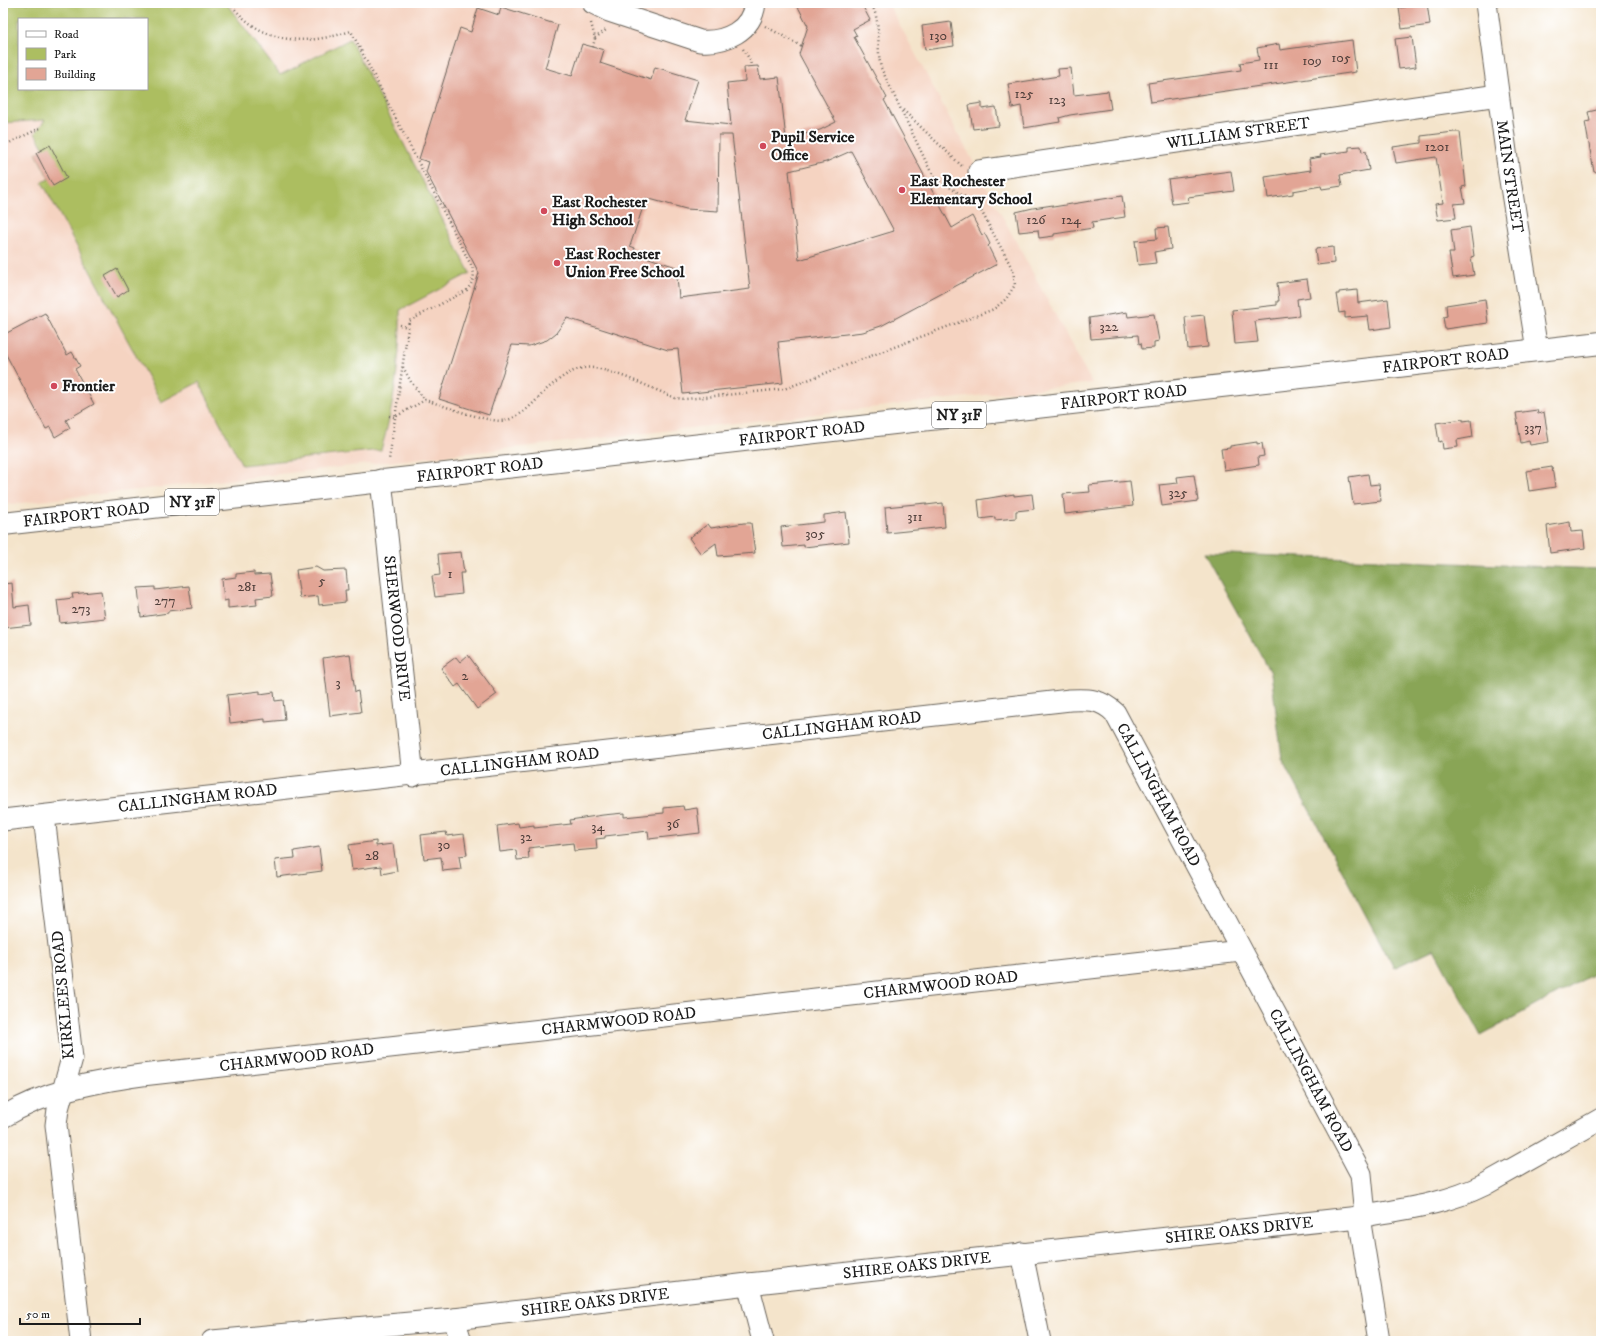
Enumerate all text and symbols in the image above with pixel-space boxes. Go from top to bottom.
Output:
legend [18,18,148,90]
text: Road [54,27,79,42]
house number: 130 [929,27,947,45]
text: Park [54,47,76,62]
house number: 105 [1331,49,1351,67]
house number: 109 [1302,52,1322,70]
house number: 111 [1263,56,1279,74]
text: Building [54,67,95,82]
house number: 125 [1015,85,1033,103]
house number: 123 [1048,91,1066,109]
street label: WILLIAM STREET [1164,113,1311,154]
street label: MAIN STREET [1492,119,1528,234]
place label: Pupil Service Office [771,127,855,165]
house number: 1201 [1425,138,1449,156]
marker: Pupil Service Office [758,141,768,151]
place label: East Rochester Elementary School [910,171,1034,209]
marker: East Rochester Elementary School [897,185,907,195]
place label: East Rochester High School [552,192,648,230]
marker: East Rochester High School [539,206,549,216]
house number: 126 [1026,211,1046,229]
house number: 124 [1061,211,1082,229]
place label: East Rochester Union Free School [565,244,686,282]
marker: East Rochester Union Free School [552,258,562,268]
house number: 322 [1100,318,1119,336]
street label: FAIRPORT ROAD [1381,343,1510,378]
place label: Frontier [62,376,116,396]
street label: FAIRPORT ROAD [1059,380,1188,414]
marker: Frontier [49,381,59,391]
road number: NY 31F [932,402,986,428]
street label: FAIRPORT ROAD [737,416,866,451]
house number: 337 [1524,419,1542,437]
street label: FAIRPORT ROAD [416,453,544,487]
house number: 325 [1169,484,1188,502]
road number: NY 31F [165,489,219,515]
street label: FAIRPORT ROAD [22,497,151,532]
house number: 311 [907,508,923,526]
house number: 305 [805,525,825,543]
street label: SHERWOOD DRIVE [379,554,415,702]
house number: 1 [447,565,453,583]
house number: 5 [319,572,326,590]
house number: 281 [237,578,257,596]
house number: 277 [154,592,176,610]
house number: 273 [71,600,91,618]
house number: 2 [462,667,469,685]
house number: 3 [335,674,341,692]
street label: CALLINGHAM ROAD [761,707,922,745]
street label: CALLINGHAM ROAD [1112,719,1205,870]
street label: CALLINGHAM ROAD [439,743,601,781]
street label: CALLINGHAM ROAD [117,779,279,817]
house number: 36 [667,815,680,833]
house number: 34 [591,818,606,836]
house number: 32 [520,828,532,846]
house number: 30 [438,836,450,854]
house number: 28 [365,847,379,865]
street label: KIRKLEES ROAD [47,930,79,1060]
street label: CHARMWOOD ROAD [862,966,1019,1004]
street label: CHARMWOOD ROAD [540,1003,697,1040]
street label: CALLINGHAM ROAD [1265,1005,1358,1156]
street label: CHARMWOOD ROAD [218,1039,375,1076]
street label: SHIRE OAKS DRIVE [1164,1212,1314,1248]
street label: SHIRE OAKS DRIVE [842,1247,992,1284]
street label: SHIRE OAKS DRIVE [520,1283,670,1321]
scale bar [20,1300,140,1326]
text: 50 m [26,1307,50,1322]

